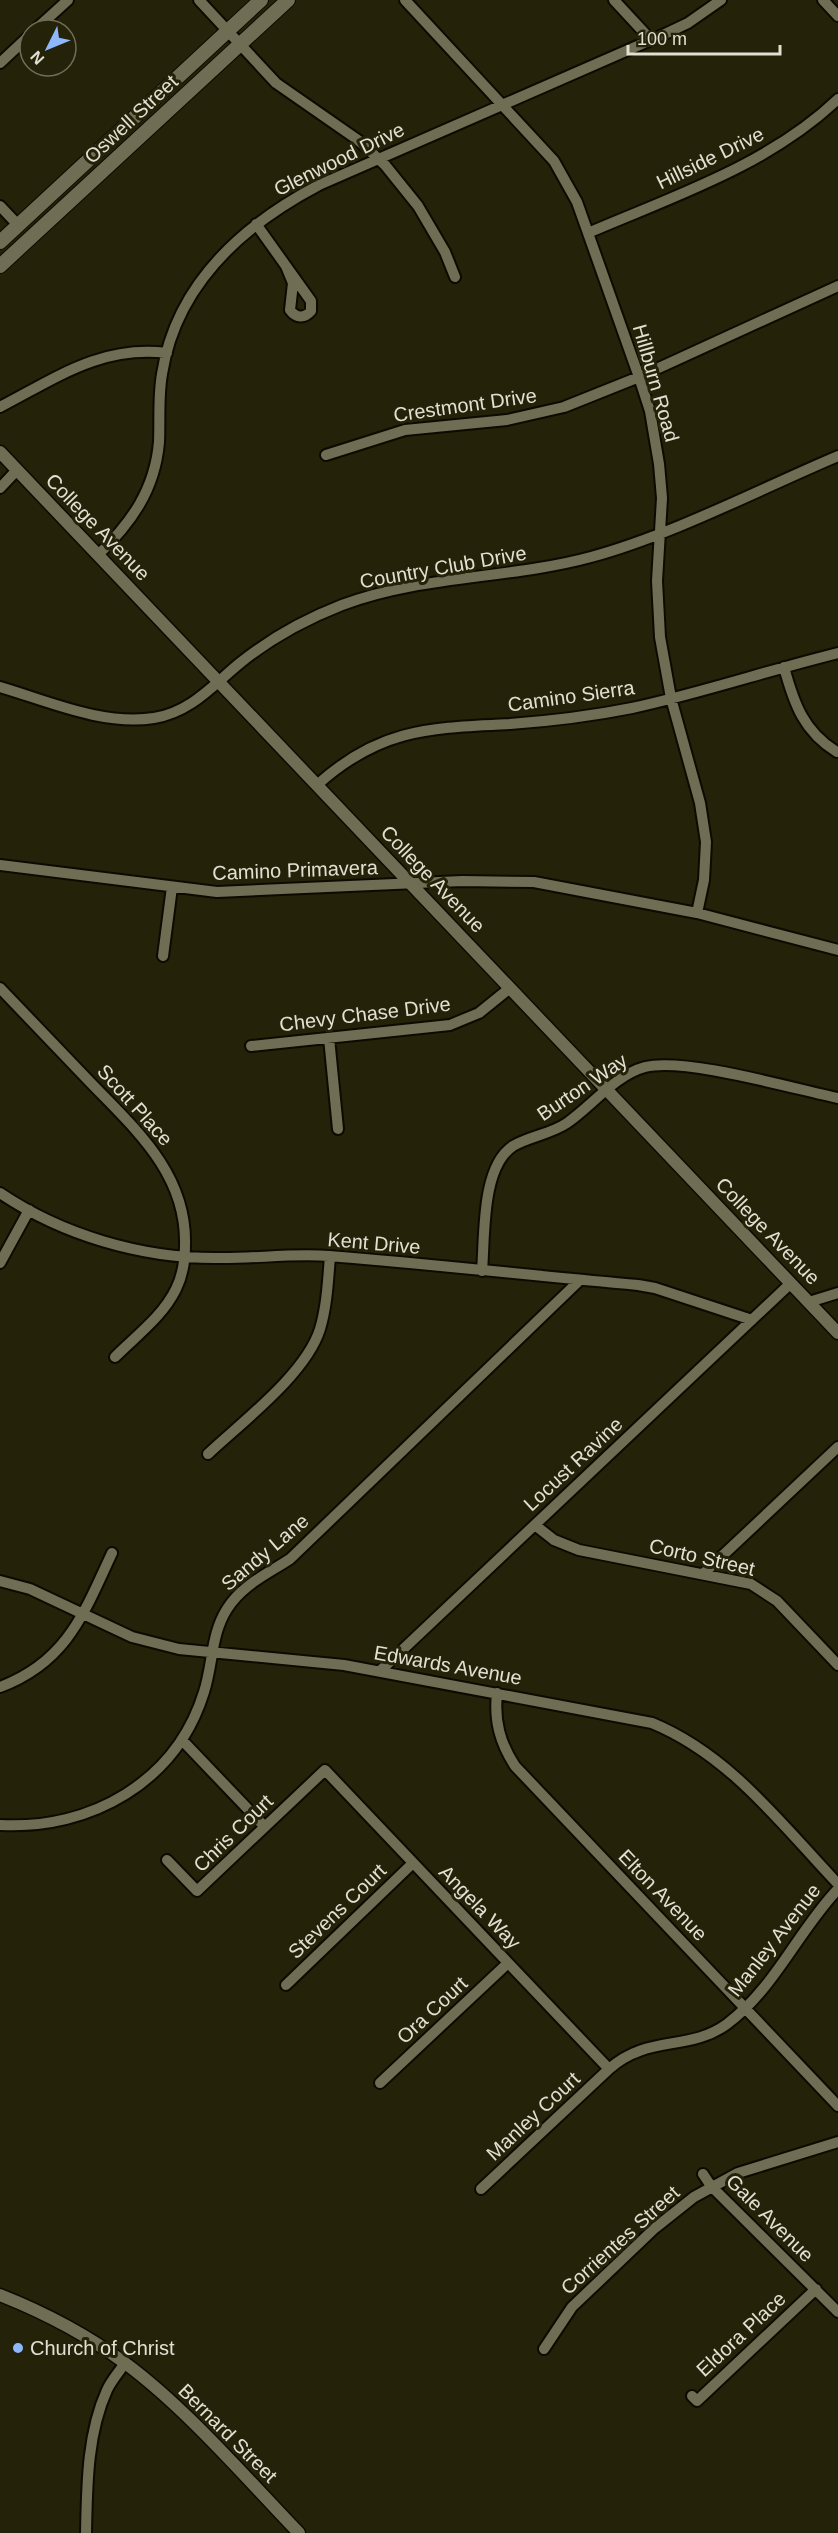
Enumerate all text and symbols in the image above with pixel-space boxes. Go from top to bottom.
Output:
north arrow [18,18,78,78]
scale bar [628,18,780,56]
text: 100 m [637,29,687,49]
text: N [27,48,48,68]
street label: Oswell Street [80,70,182,168]
street label: Glenwood Drive [270,118,408,200]
street label: Hillside Drive [653,123,767,193]
street label: Hillburn Road [629,322,683,444]
street label: Crestmont Drive [392,384,538,426]
street label: College Avenue [42,469,154,585]
street label: Country Club Drive [358,541,528,593]
street label: Camino Sierra [506,676,637,716]
street label: College Avenue [377,821,489,937]
street label: Camino Primavera [212,856,379,884]
street label: Chevy Chase Drive [278,993,452,1035]
street label: Burton Way [533,1049,631,1125]
street label: Scott Place [93,1060,177,1150]
street label: College Avenue [712,1173,824,1289]
street label: Kent Drive [327,1228,421,1258]
street label: Locust Ravine [519,1413,627,1515]
street label: Sandy Lane [217,1509,313,1595]
street label: Corto Street [647,1534,757,1580]
street label: Edwards Avenue [372,1641,524,1689]
street label: Chris Court [189,1790,277,1876]
street label: Elton Avenue [614,1845,712,1945]
street label: Stevens Court [284,1859,391,1963]
street label: Angela Way [435,1861,525,1953]
street label: Manley Avenue [723,1879,825,2001]
street label: Ora Court [392,1972,472,2048]
street label: Manley Court [482,2067,584,2165]
street label: Gale Avenue [722,2170,818,2266]
street label: Corrientes Street [556,2181,684,2299]
street label: Eldora Place [692,2287,790,2381]
place label: Church of Christ [30,2337,175,2359]
marker: Church of Christ [11,2341,25,2355]
street label: Bernard Street [174,2379,282,2487]

